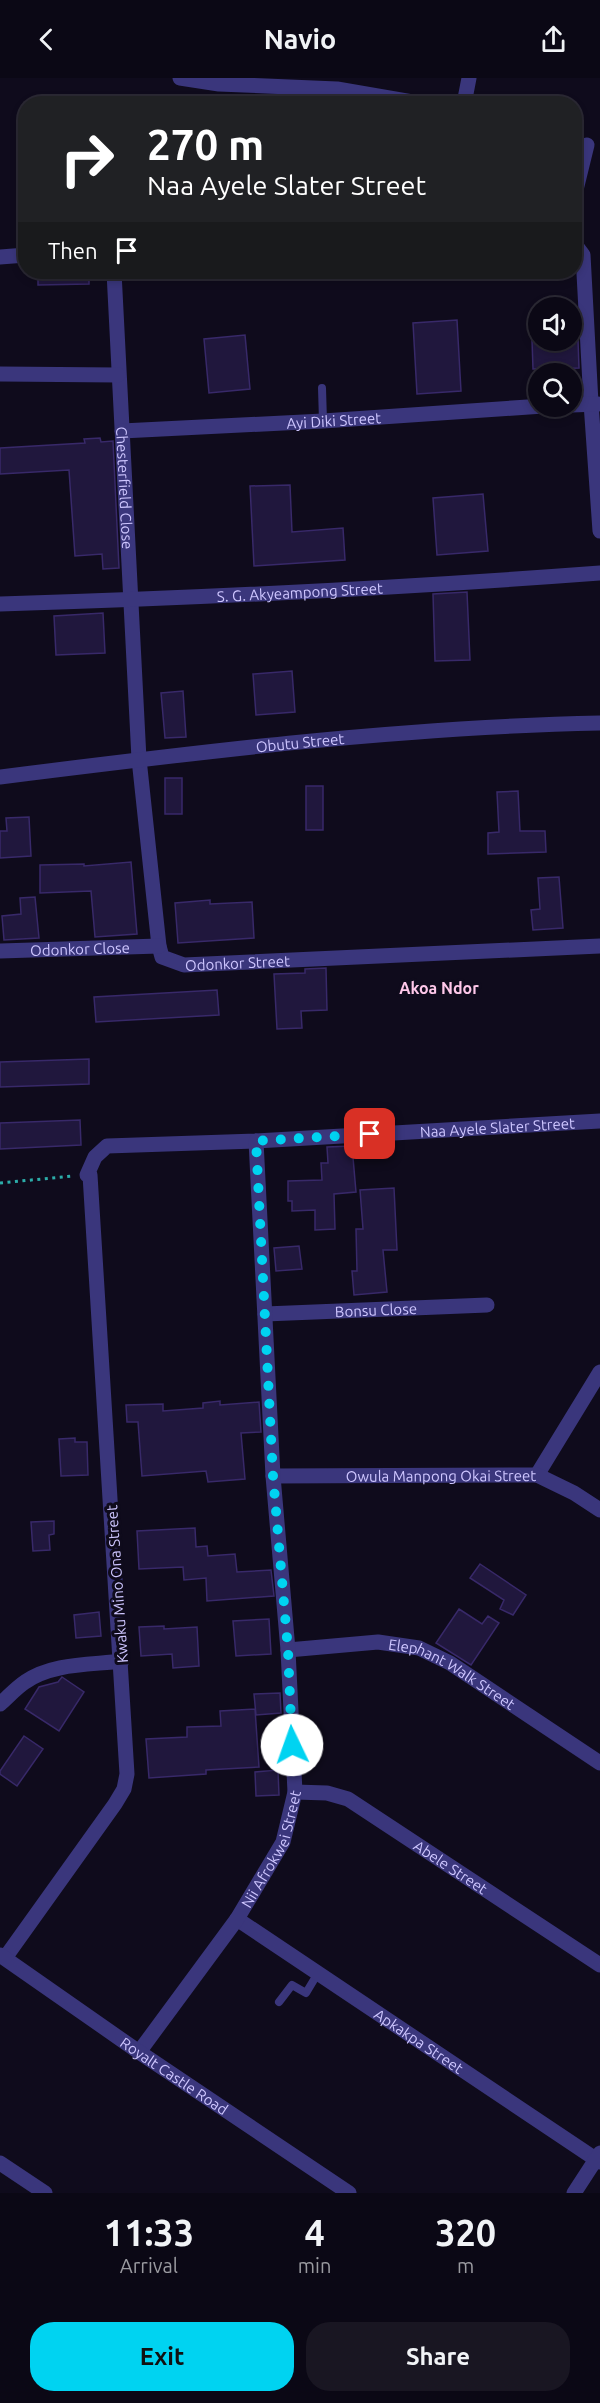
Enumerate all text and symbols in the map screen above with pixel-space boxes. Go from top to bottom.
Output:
icon: back [30,23,63,56]
icon: share [537,23,570,56]
text: Navio [264,24,336,54]
icon: right [48,120,126,198]
text: 270 m [147,121,264,168]
text: Naa Ayele Slater Street [147,170,426,200]
icon: arrive [110,234,143,267]
text: Then [48,238,98,263]
map controls [528,297,582,417]
button: sound [528,297,582,351]
button: search [528,363,582,417]
street label: Ayi Diki Street [286,409,382,431]
street label: Chesterfield Close [113,426,137,550]
street label: S. G. Akyeampong Street [216,579,383,604]
street label: Obutu Street [255,729,345,755]
street label: Odonkor Close [30,938,130,959]
street label: Odonkor Street [185,952,290,973]
district label: Akoa Ndor [399,979,479,997]
pin [344,1108,395,1159]
street label: Naa Ayele Slater Street [419,1114,575,1140]
icon: arrive [353,1117,386,1150]
street label: Bonsu Close [335,1299,417,1320]
street label: Owula Manpong Okai Street [346,1467,536,1484]
street label: Kwaku Mino Ona Street [103,1504,131,1663]
street label: Elephant Walk Street [387,1635,519,1713]
position arrow [260,1713,324,1777]
street label: Nii Afrokwei Street [237,1788,304,1911]
street label: Abele Street [411,1836,491,1897]
street label: Apkakpa Street [371,2005,467,2077]
street label: Royalt Castle Road [117,2033,231,2118]
text: 11:33 [104,2212,194,2253]
text: 4 [304,2212,325,2253]
text: 320 [435,2212,496,2253]
text: Arrival [120,2254,178,2277]
text: min [298,2254,331,2277]
text: m [457,2254,474,2277]
button: Exit [30,2322,294,2391]
button: Share [306,2322,570,2391]

